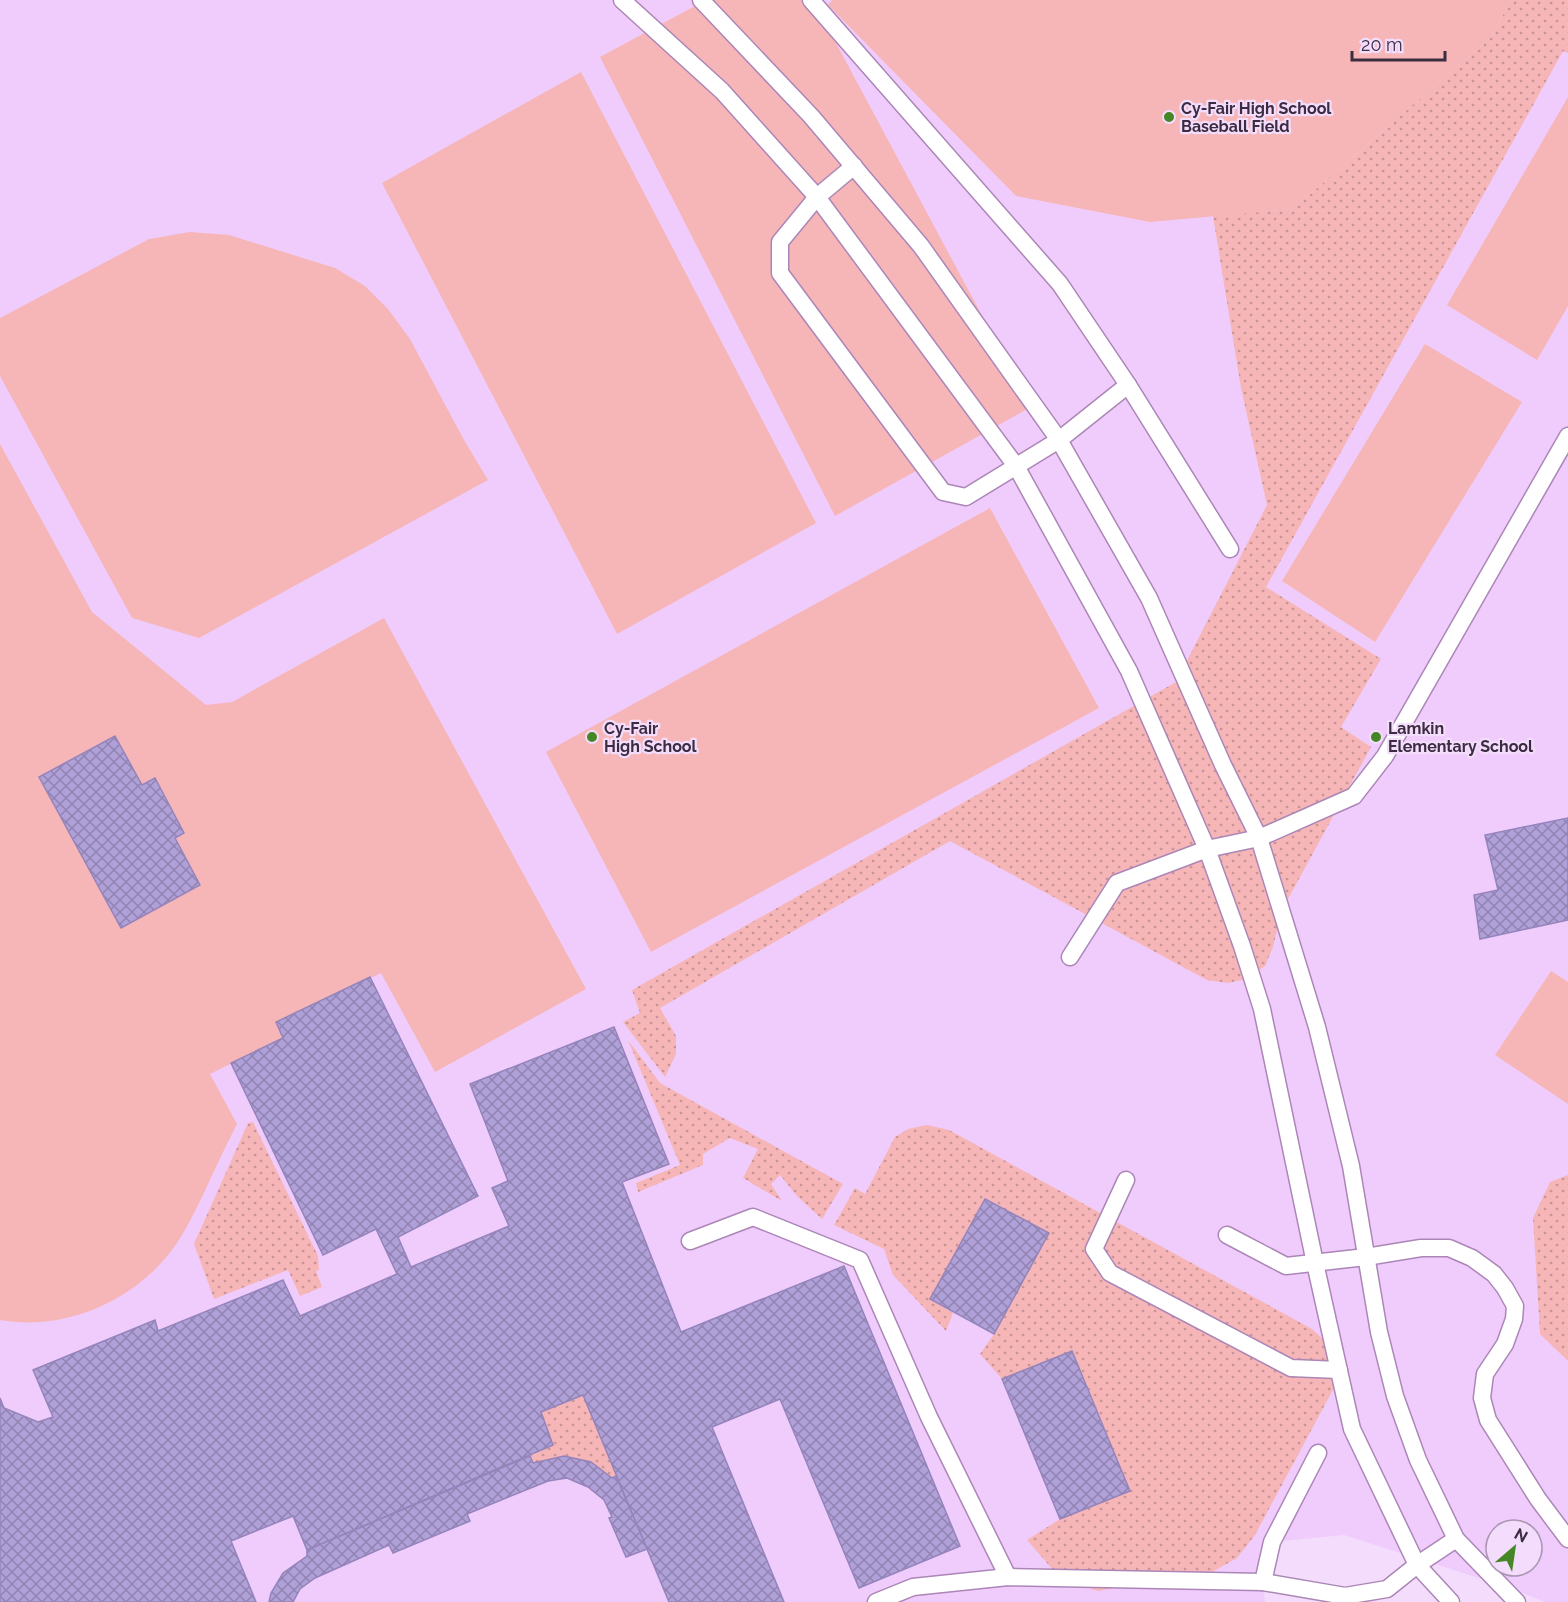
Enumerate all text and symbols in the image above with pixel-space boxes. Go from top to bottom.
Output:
scale bar [1352,24,1445,62]
text: 20 m [1361,34,1403,55]
place label: Cy-Fair High School Baseball Field [1181,99,1332,136]
marker: Cy-Fair High School Baseball Field [1162,110,1176,124]
place label: Cy-Fair High School [604,719,698,756]
place label: Lamkin Elementary School [1388,719,1534,756]
marker: Cy-Fair High School [585,730,599,744]
marker: Lamkin Elementary School [1369,730,1383,744]
north arrow [1484,1518,1544,1578]
text: N [1511,1524,1531,1547]

